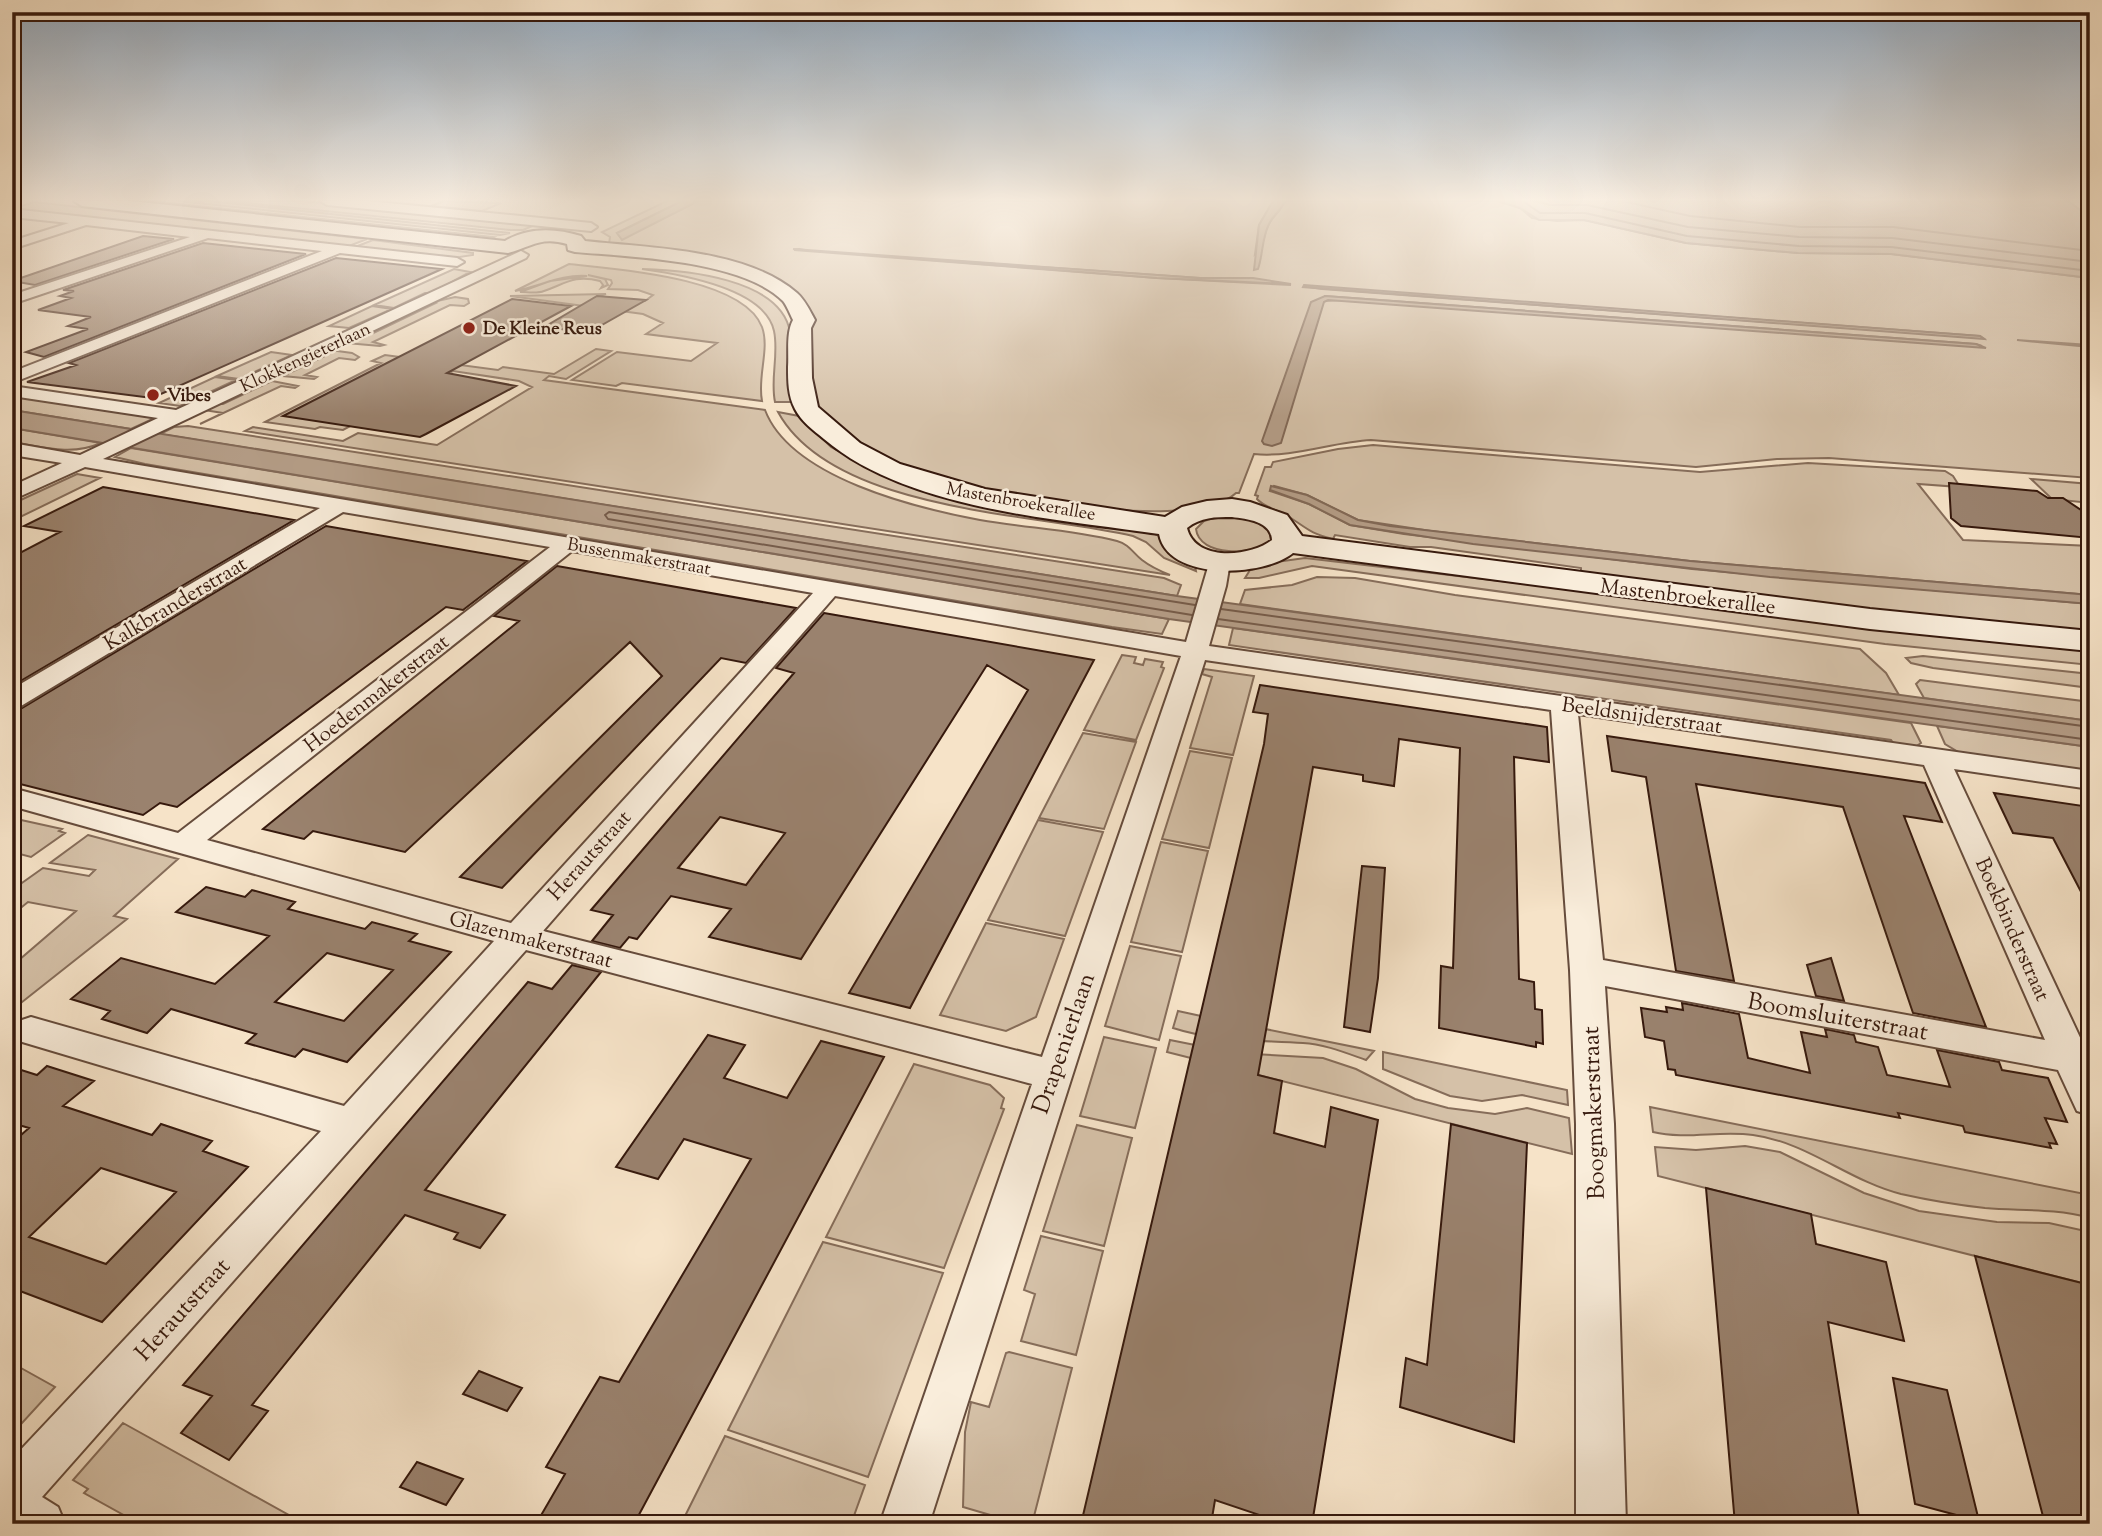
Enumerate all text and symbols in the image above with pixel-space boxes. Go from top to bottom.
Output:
street label: Klokkengieterlaan [236,317,376,400]
place label: De Kleine Reus [483,317,602,343]
marker: De Kleine Reus [461,320,477,336]
place label: Vibes [167,384,211,410]
marker: Vibes [145,387,161,403]
street label: Mastenbroekerallee [944,477,1097,529]
street label: Bussenmakerstraat [565,533,712,583]
street label: Kalkbranderstraat [99,550,253,659]
street label: Mastenbroekerallee [1598,572,1777,624]
street label: Hoedenmakerstraat [298,628,456,761]
street label: Beeldsnijderstraat [1560,691,1724,743]
street label: Herautstraat [542,804,639,908]
street label: Boekbinderstraat [1966,853,2056,1006]
street label: Glazenmakerstraat [445,905,616,977]
street label: Drapenierlaan [1025,968,1105,1119]
street label: Boomsluiterstraat [1745,985,1931,1051]
street label: Boogmakerstraat [1575,1026,1615,1200]
street label: Herautstraat [128,1251,239,1370]

